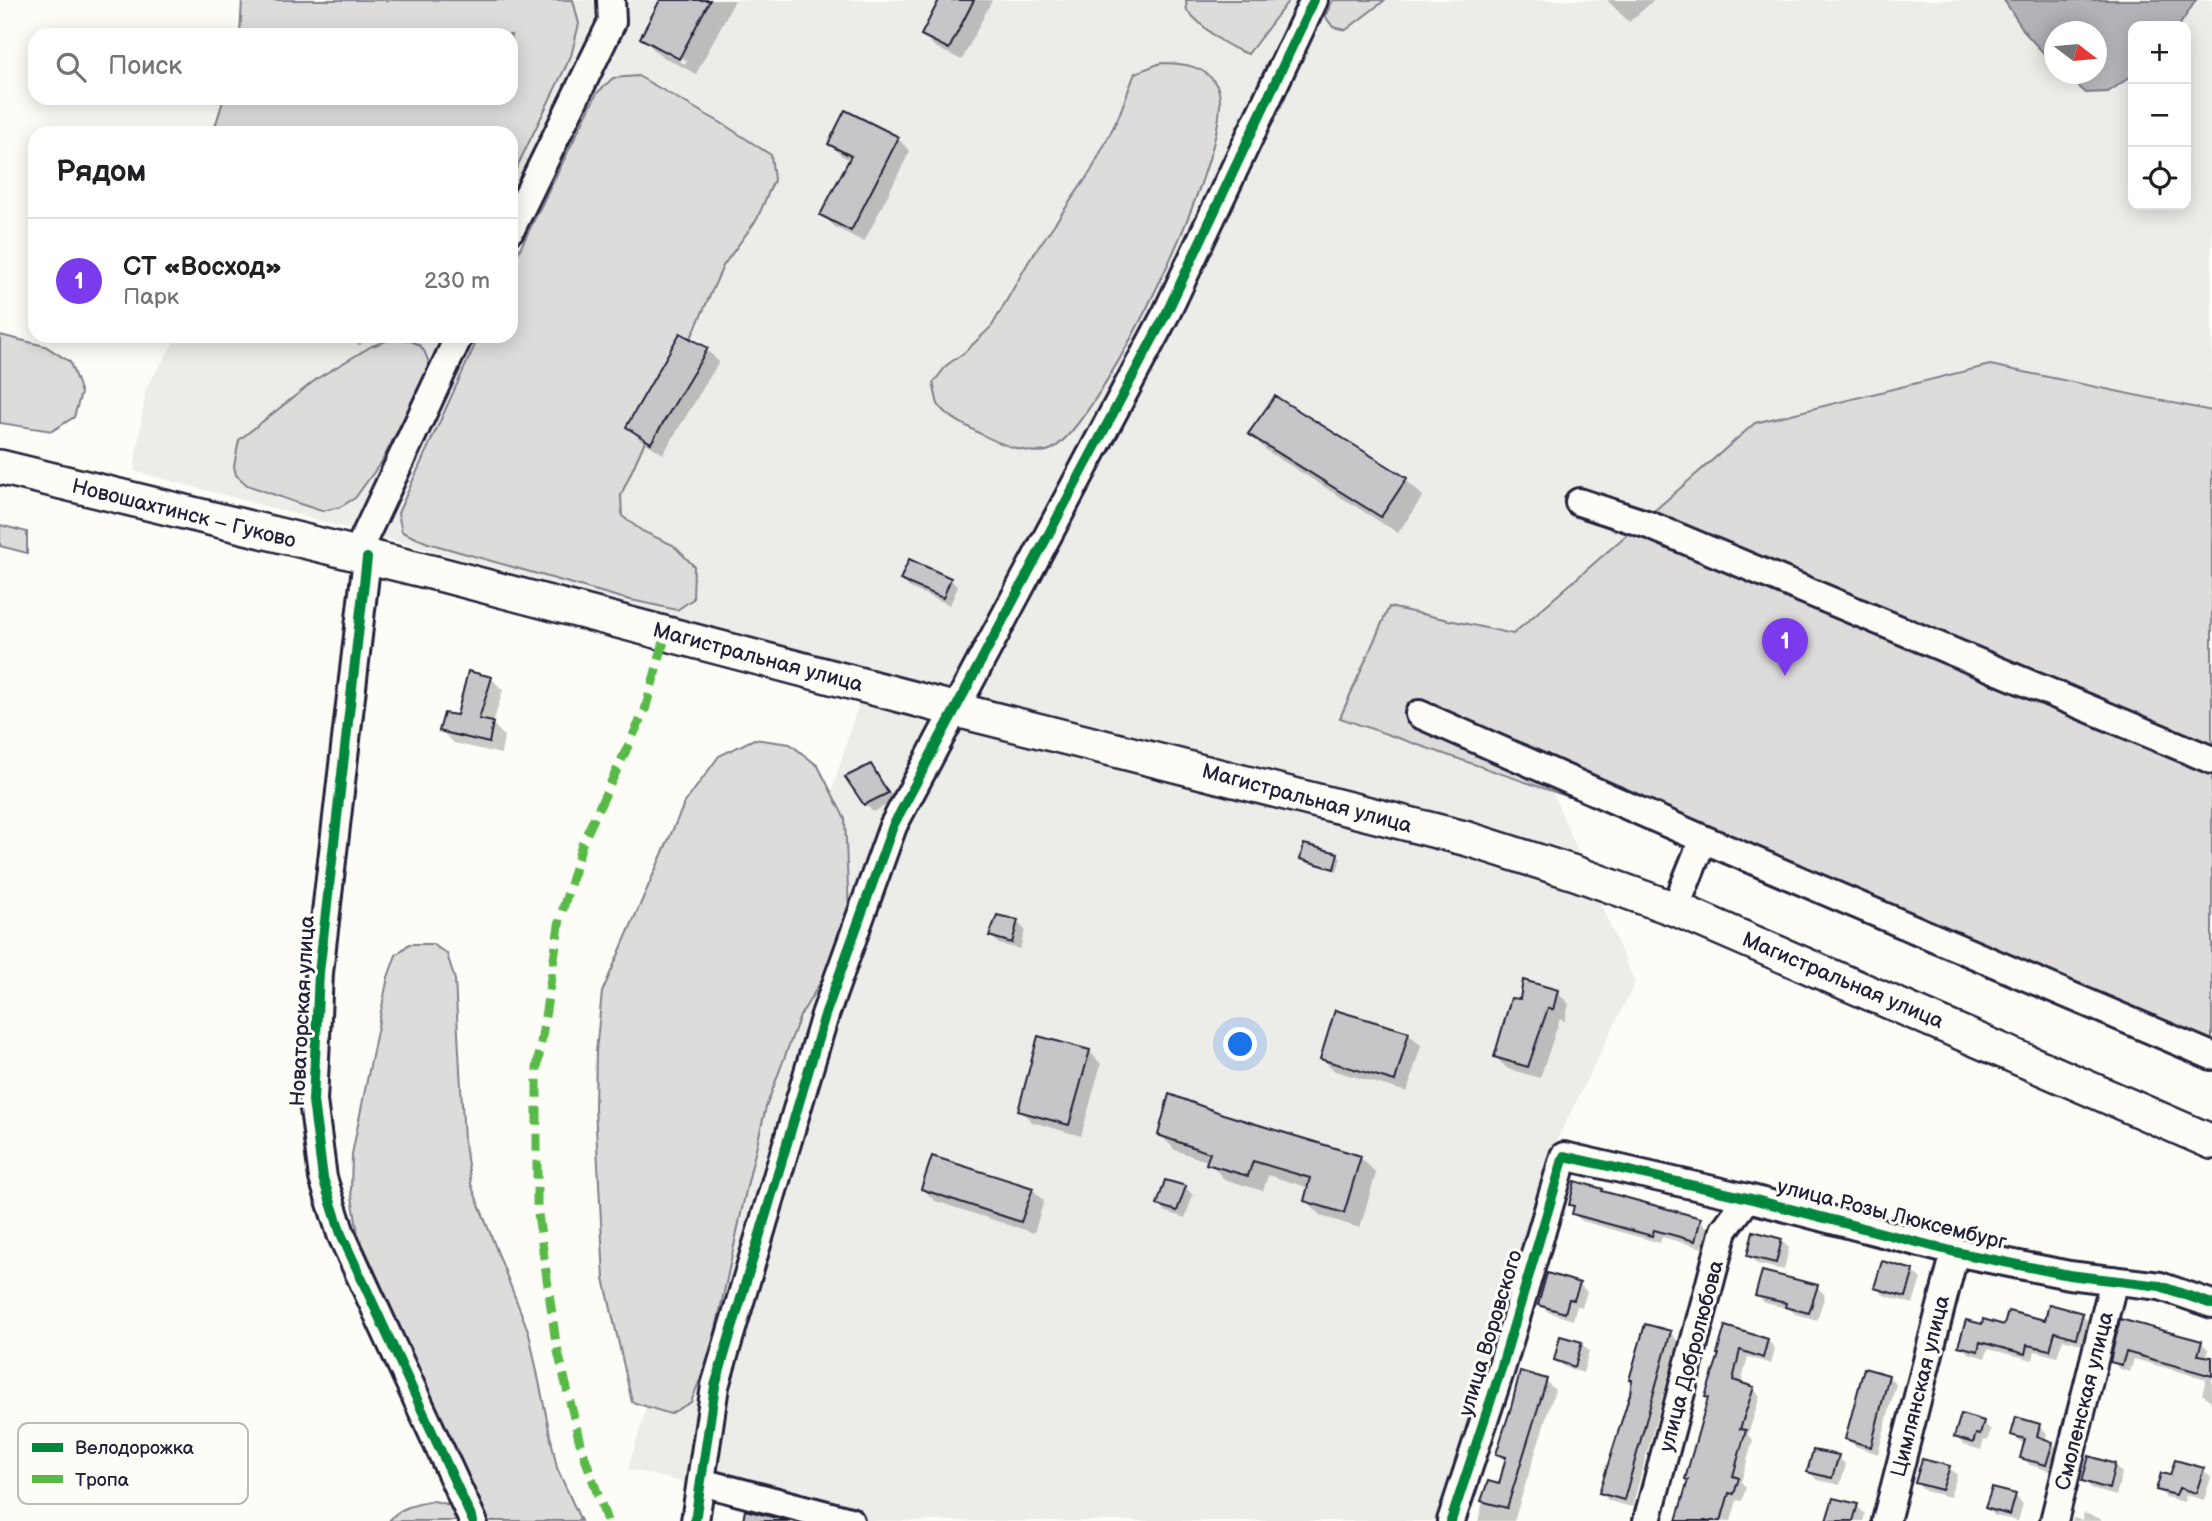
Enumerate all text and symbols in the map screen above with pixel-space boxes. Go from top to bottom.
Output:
north arrow [2044,21,2107,84]
map controls [2128,21,2191,210]
button: + [2128,21,2191,84]
search box [28,28,518,105]
icon: search [52,48,90,86]
text: Поиск [108,51,182,82]
button: − [2128,84,2191,147]
button: locate [2128,147,2191,210]
text: Рядом [56,154,146,190]
text: СТ «Восход» [123,252,282,283]
text: 1 [74,267,84,295]
text: 230 m [424,267,490,295]
text: Парк [123,283,179,311]
street label: Новошахтинск – Гуково [69,474,298,553]
street label: Магистральная улица [650,617,866,698]
pin: 1 [1762,618,1808,676]
street label: Магистральная улица [1199,758,1415,839]
street label: Новаторская улица [285,914,320,1107]
street label: Магистральная улица [1738,927,1948,1034]
your location [1223,1027,1257,1061]
street label: улица Розы Люксембург [1775,1174,2009,1255]
street label: улица Воровского [1453,1247,1528,1419]
street label: улица Добролюбова [1654,1257,1729,1455]
street label: Цимлянская улица [1886,1292,1955,1479]
street label: Смоленская улица [2050,1309,2119,1493]
legend [18,1423,248,1504]
text: Велодорожка [75,1437,194,1460]
text: Тропа [75,1469,129,1492]

